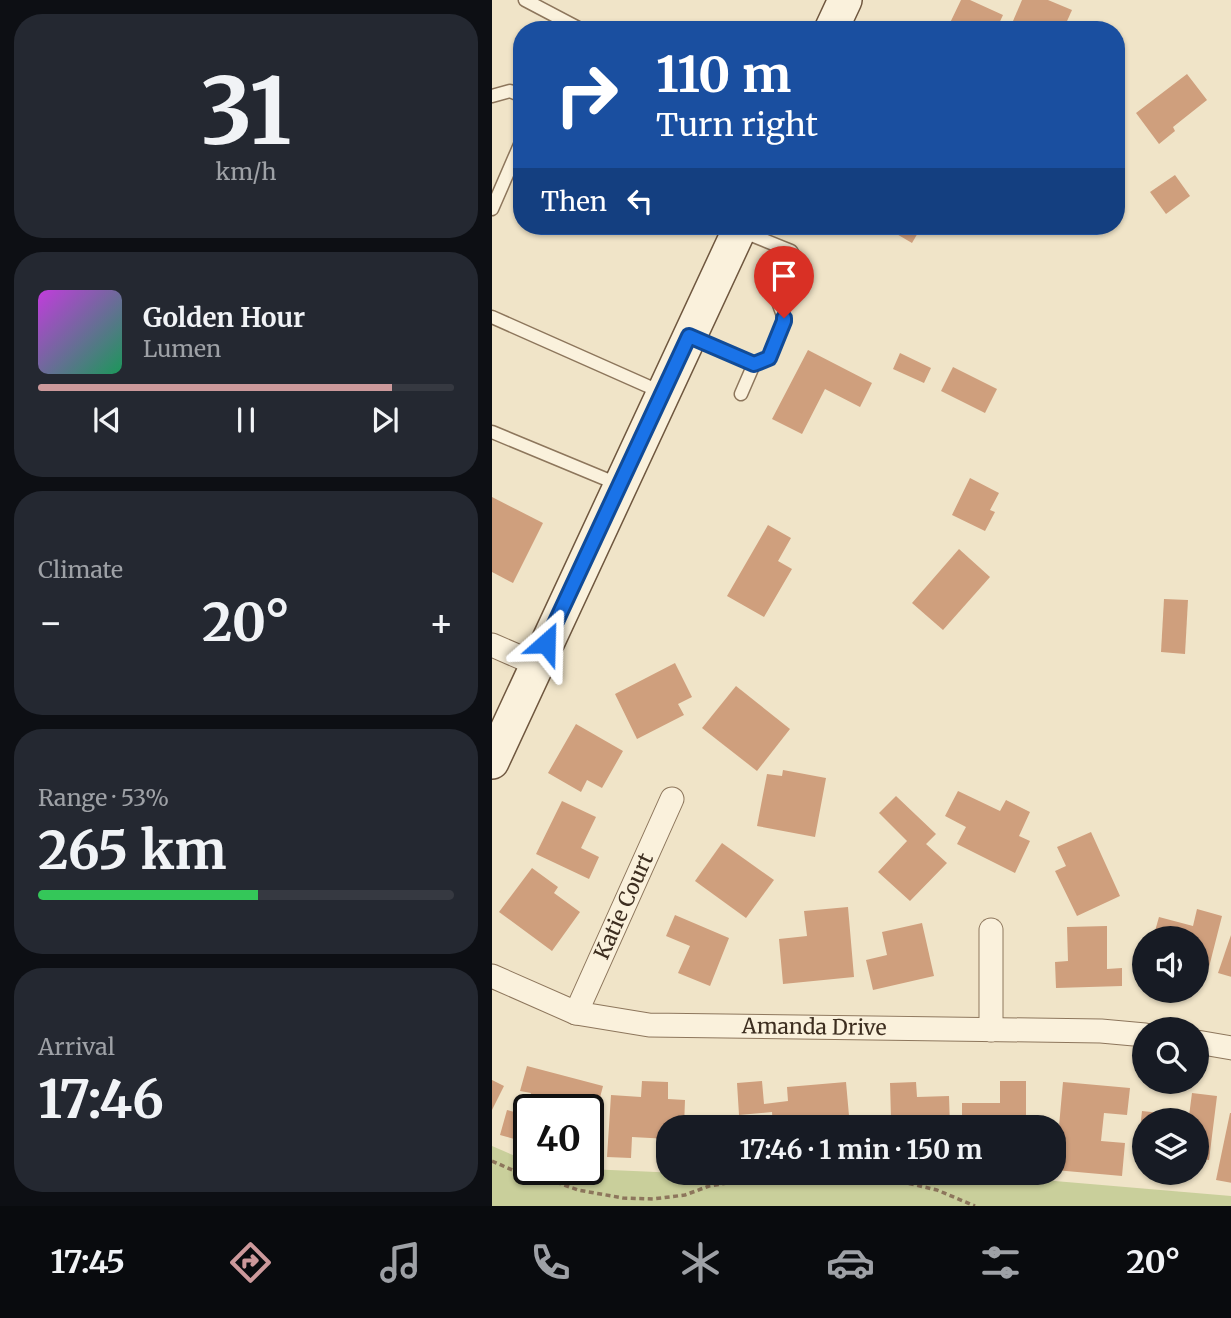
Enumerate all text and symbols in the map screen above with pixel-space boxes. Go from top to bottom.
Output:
text: 110 m [656,44,791,105]
icon: right [541,49,632,140]
text: 31 [201,54,291,169]
text: Turn right [656,105,818,145]
text: km/h [216,157,276,186]
icon: left [621,182,659,220]
text: Then [541,185,607,218]
pin [754,246,814,318]
icon: arrive [765,257,803,295]
text: Golden Hour [143,301,305,334]
text: Lumen [143,334,221,363]
icon: previous [88,401,126,439]
icon: pause [227,401,265,439]
icon: next [366,401,404,439]
text: Climate [38,555,123,584]
text: 20° [202,590,290,655]
text: − [38,599,63,646]
text: + [429,599,454,646]
position arrow [509,606,583,680]
text: Range · 53% [38,783,169,812]
text: 265 km [38,818,227,883]
street label: Katie Court [588,849,659,963]
map controls [1132,926,1209,1185]
button: sound [1132,926,1209,1003]
street label: Amanda Drive [741,1012,887,1041]
button: search [1132,1017,1209,1094]
text: Arrival [38,1032,115,1061]
text: 17:46 [38,1067,164,1132]
speed limit sign: 40 [513,1094,604,1185]
button: layers [1132,1108,1209,1185]
text: 17:46 · 1 min · 150 m [740,1133,982,1166]
icon: directions [226,1238,275,1287]
icon: music [376,1238,425,1287]
icon: phone [526,1238,575,1287]
icon: climate [676,1238,725,1287]
icon: car [826,1238,875,1287]
icon: filters [976,1238,1025,1287]
text: 17:45 [51,1242,125,1282]
text: 20° [1126,1242,1180,1282]

